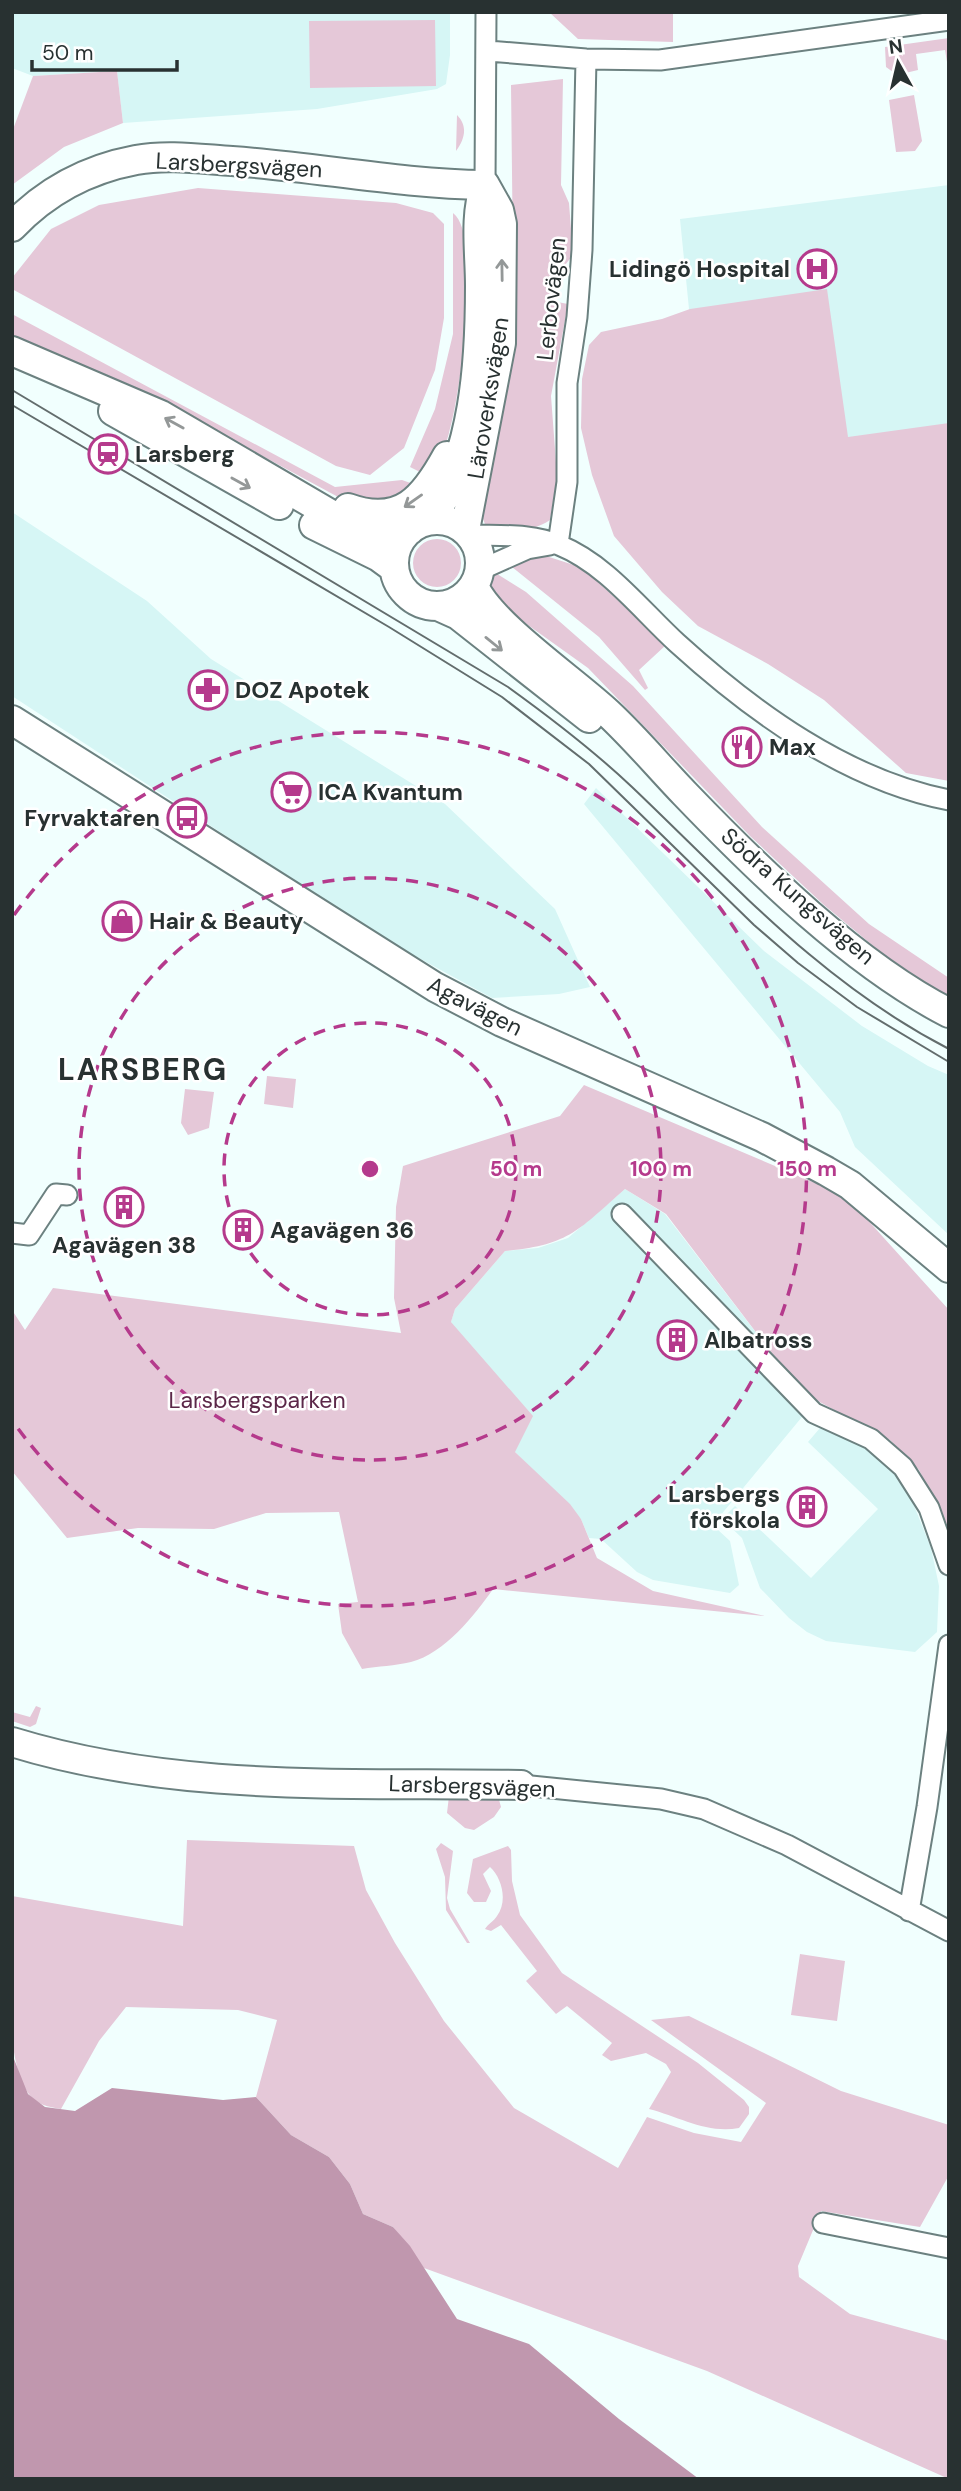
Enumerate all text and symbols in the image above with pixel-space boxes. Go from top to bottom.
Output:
scale bar [32,28,177,72]
north arrow [863,28,933,98]
text: N [887,33,904,60]
text: 50 m [42,39,93,67]
street label: Larsbergsvägen [155,146,323,184]
street label: Lerbovägen [530,236,572,362]
hospital icon: Lidingö Hospital [796,248,838,290]
place label: Lidingö Hospital [609,254,790,284]
one-way arrow [495,258,509,281]
street label: Läroverksvägen [460,315,516,481]
one-way arrow [165,416,185,430]
station icon: Larsberg [87,433,129,475]
place label: Larsberg [135,439,235,469]
one-way arrow [231,477,251,491]
one-way arrow [404,494,423,508]
one-way arrow [485,637,503,652]
pharmacy icon: DOZ Apotek [187,669,229,711]
place label: DOZ Apotek [235,675,370,705]
restaurant icon: Max [721,726,763,768]
place label: Max [769,732,816,762]
supermarket icon: ICA Kvantum [270,771,312,813]
place label: ICA Kvantum [318,777,463,807]
bus stop icon: Fyrvaktaren [166,797,208,839]
place label: Fyrvaktaren [24,803,160,833]
street label: Södra Kungsvägen [715,821,881,971]
shop icon: Hair & Beauty [101,900,143,942]
place label: Hair & Beauty [149,906,304,936]
street label: Agavägen [422,969,528,1043]
district label: LARSBERG [58,1050,228,1089]
text: 50 m [490,1155,542,1183]
text: 100 m [630,1155,692,1183]
text: 150 m [777,1155,837,1183]
centre of rings [358,1157,382,1181]
building icon: Agavägen 38 [103,1186,145,1228]
building icon: Agavägen 36 [222,1209,264,1251]
place label: Agavägen 36 [270,1215,414,1245]
place label: Agavägen 38 [52,1230,196,1260]
building icon: Albatross [656,1319,698,1361]
place label: Albatross [704,1325,813,1355]
park label: Larsbergsparken [168,1385,346,1415]
place label: Larsbergs förskola [668,1479,780,1535]
building icon: Larsbergs förskola [786,1486,828,1528]
street label: Larsbergsvägen [388,1768,556,1804]

